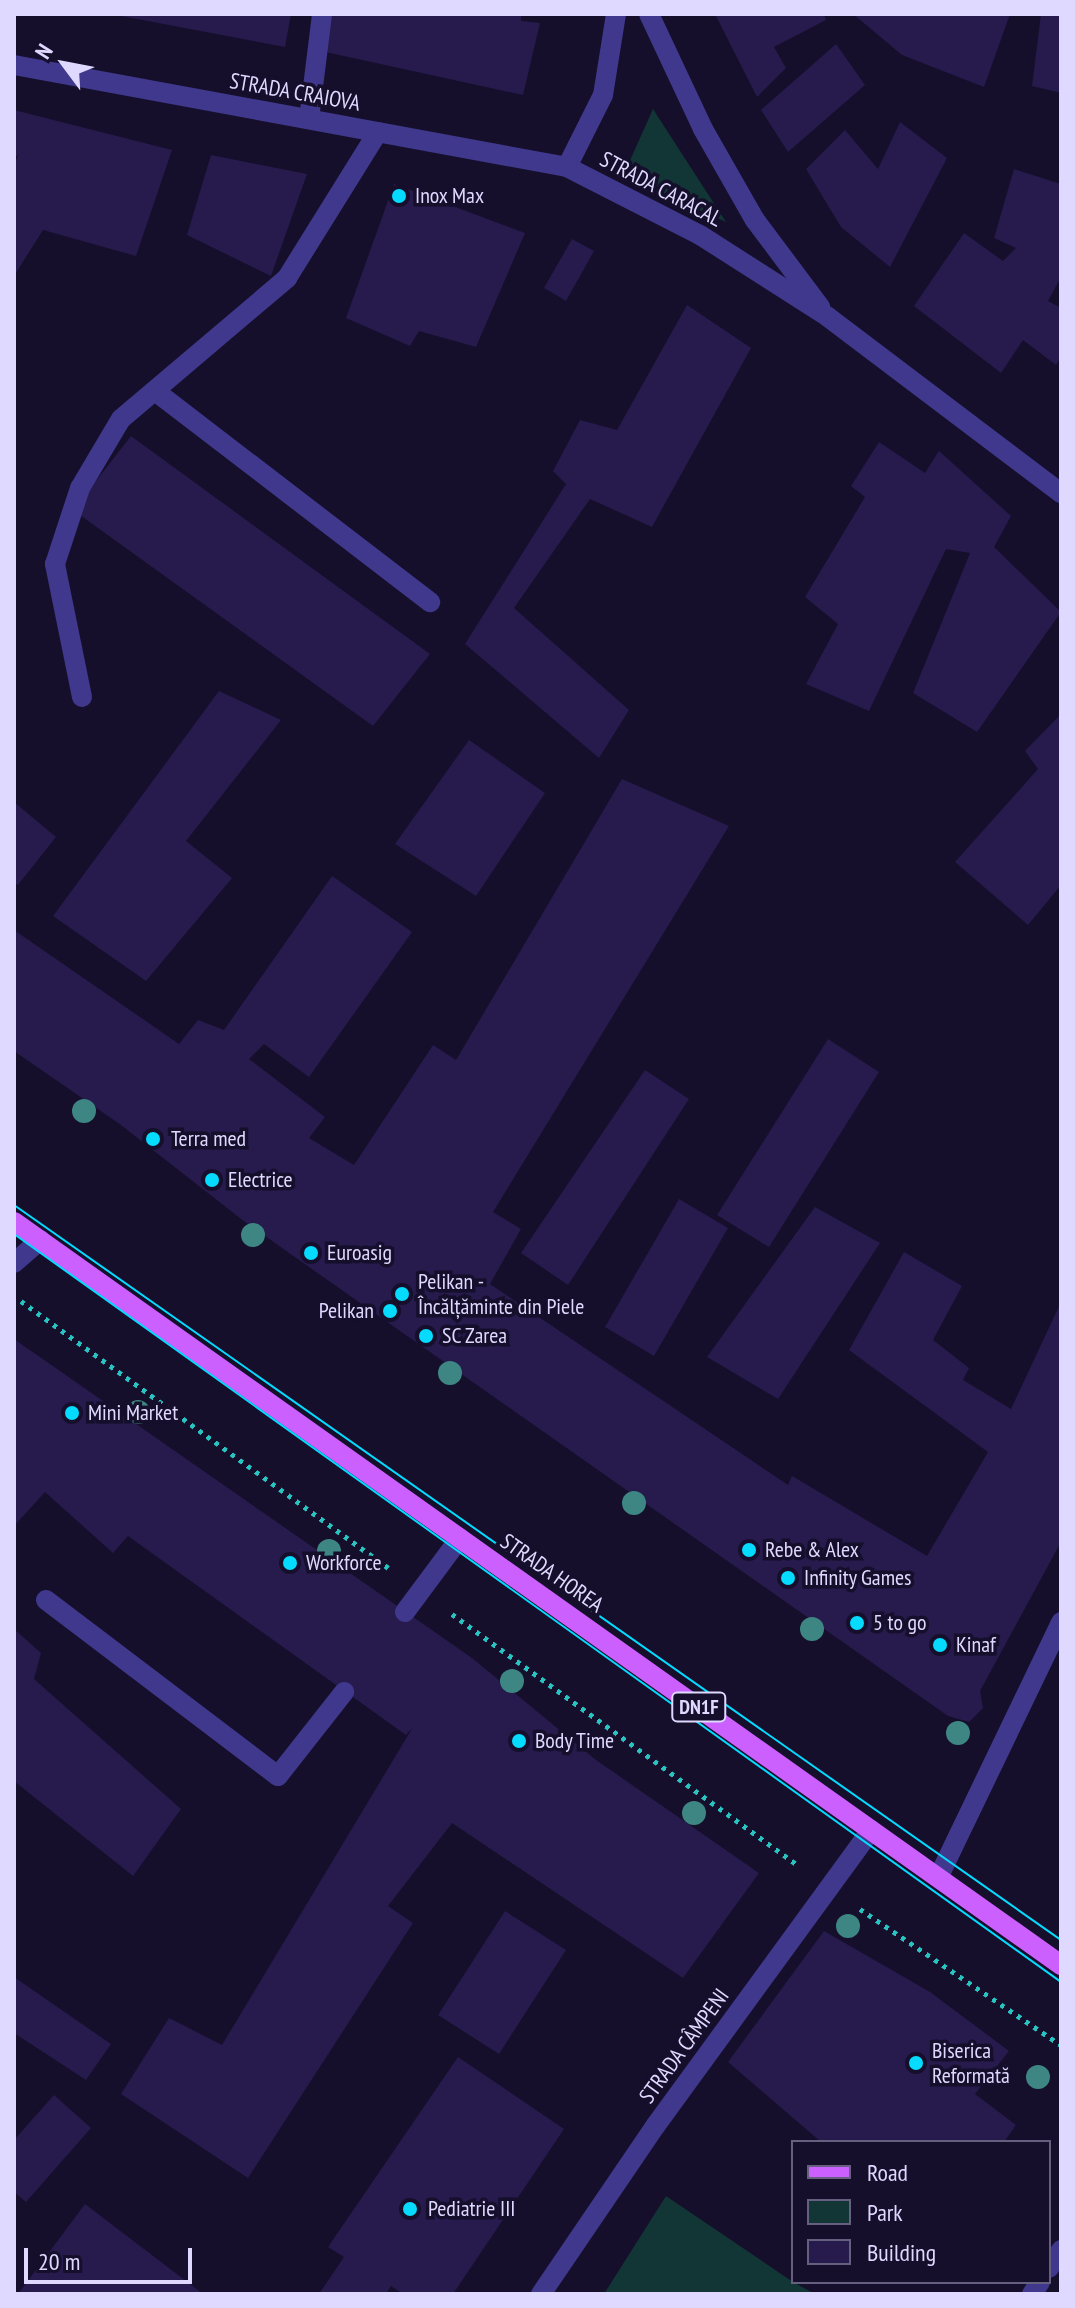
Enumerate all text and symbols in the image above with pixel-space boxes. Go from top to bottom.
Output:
north arrow [24,24,104,104]
text: N [29,39,59,64]
street label: STRADA CRAIOVA [227,67,363,117]
street label: STRADA CARACAL [595,146,727,232]
place label: Inox Max [415,183,484,209]
marker: Inox Max [390,187,408,205]
place label: Terra med [171,1126,246,1152]
marker: Terra med [142,1128,164,1150]
place label: Electrice [228,1167,293,1193]
marker: Electrice [203,1171,221,1189]
place label: Euroasig [327,1240,392,1266]
marker: Euroasig [302,1244,320,1262]
place label: Pelikan - Încălțăminte din Piele [418,1268,584,1320]
marker: Pelikan - Încălțăminte din Piele [393,1285,411,1303]
place label: Pelikan [319,1298,374,1324]
marker: Pelikan [381,1302,399,1320]
place label: SC Zarea [442,1323,508,1349]
marker: SC Zarea [417,1327,435,1345]
place label: Mini Market [88,1400,178,1426]
marker: Mini Market [63,1404,81,1422]
street label: STRADA HOREA [495,1528,609,1618]
place label: Rebe & Alex [765,1537,859,1563]
marker: Rebe & Alex [740,1541,758,1559]
place label: Workforce [306,1550,382,1576]
marker: Workforce [281,1554,299,1572]
place label: Infinity Games [804,1565,912,1591]
marker: Infinity Games [779,1569,797,1587]
place label: 5 to go [873,1610,927,1636]
marker: 5 to go [848,1614,866,1632]
place label: Kinaf [956,1632,996,1658]
marker: Kinaf [931,1636,949,1654]
road number: DN1F [671,1691,727,1723]
place label: Body Time [535,1728,615,1754]
marker: Body Time [510,1732,528,1750]
street label: STRADA CÂMPENI [633,1983,735,2109]
place label: Biserica Reformată [932,2037,1010,2088]
marker: Biserica Reformată [907,2054,925,2072]
legend [791,2140,1051,2284]
text: Road [867,2157,908,2188]
place label: Pediatrie III [428,2196,515,2222]
text: Park [867,2197,903,2228]
marker: Pediatrie III [399,2198,421,2220]
scale bar [28,2232,196,2282]
text: Building [867,2237,936,2268]
text: 20 m [38,2246,80,2277]

